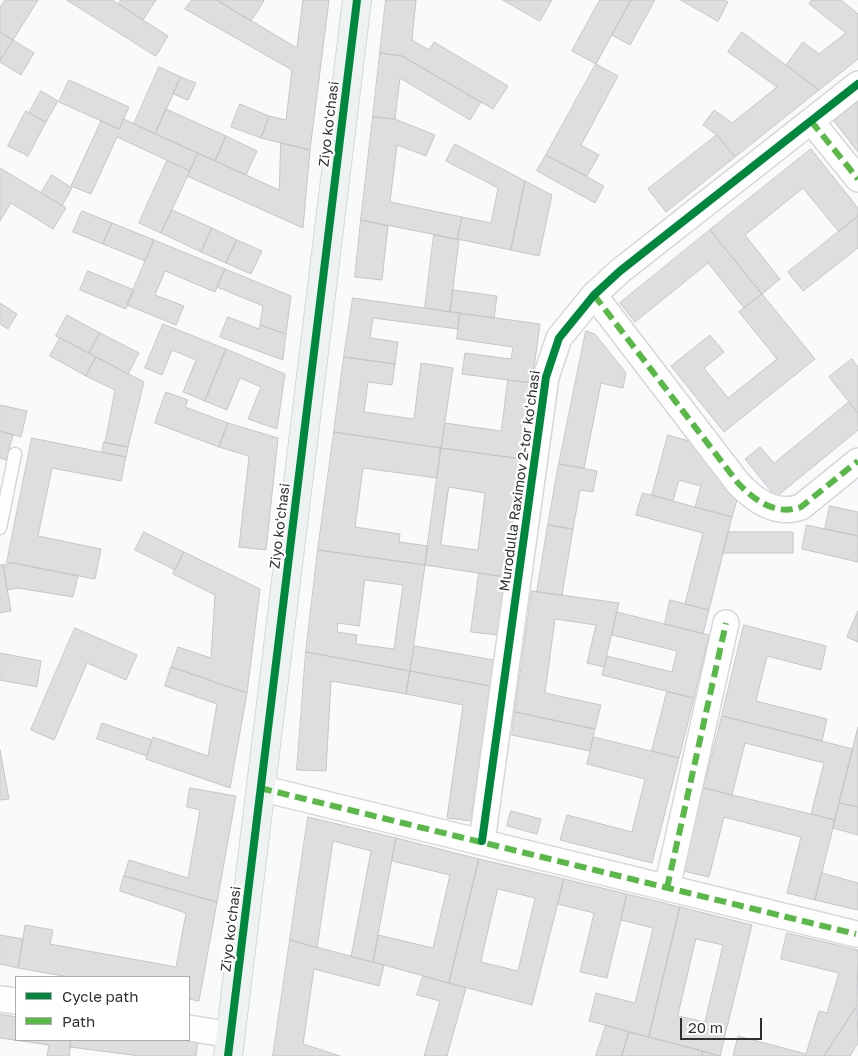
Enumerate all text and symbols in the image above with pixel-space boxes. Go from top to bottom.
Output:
street label: Ziyo koʻchasi [315,80,343,168]
street label: Murodulla Raximov 2-tor koʻchasi [496,369,544,593]
street label: Ziyo koʻchasi [266,482,294,570]
street label: Ziyo koʻchasi [217,885,245,973]
legend [15,976,190,1041]
text: Cycle path [62,987,138,1005]
scale bar [683,1008,766,1040]
text: Path [62,1012,95,1030]
text: 20 m [688,1018,723,1036]

